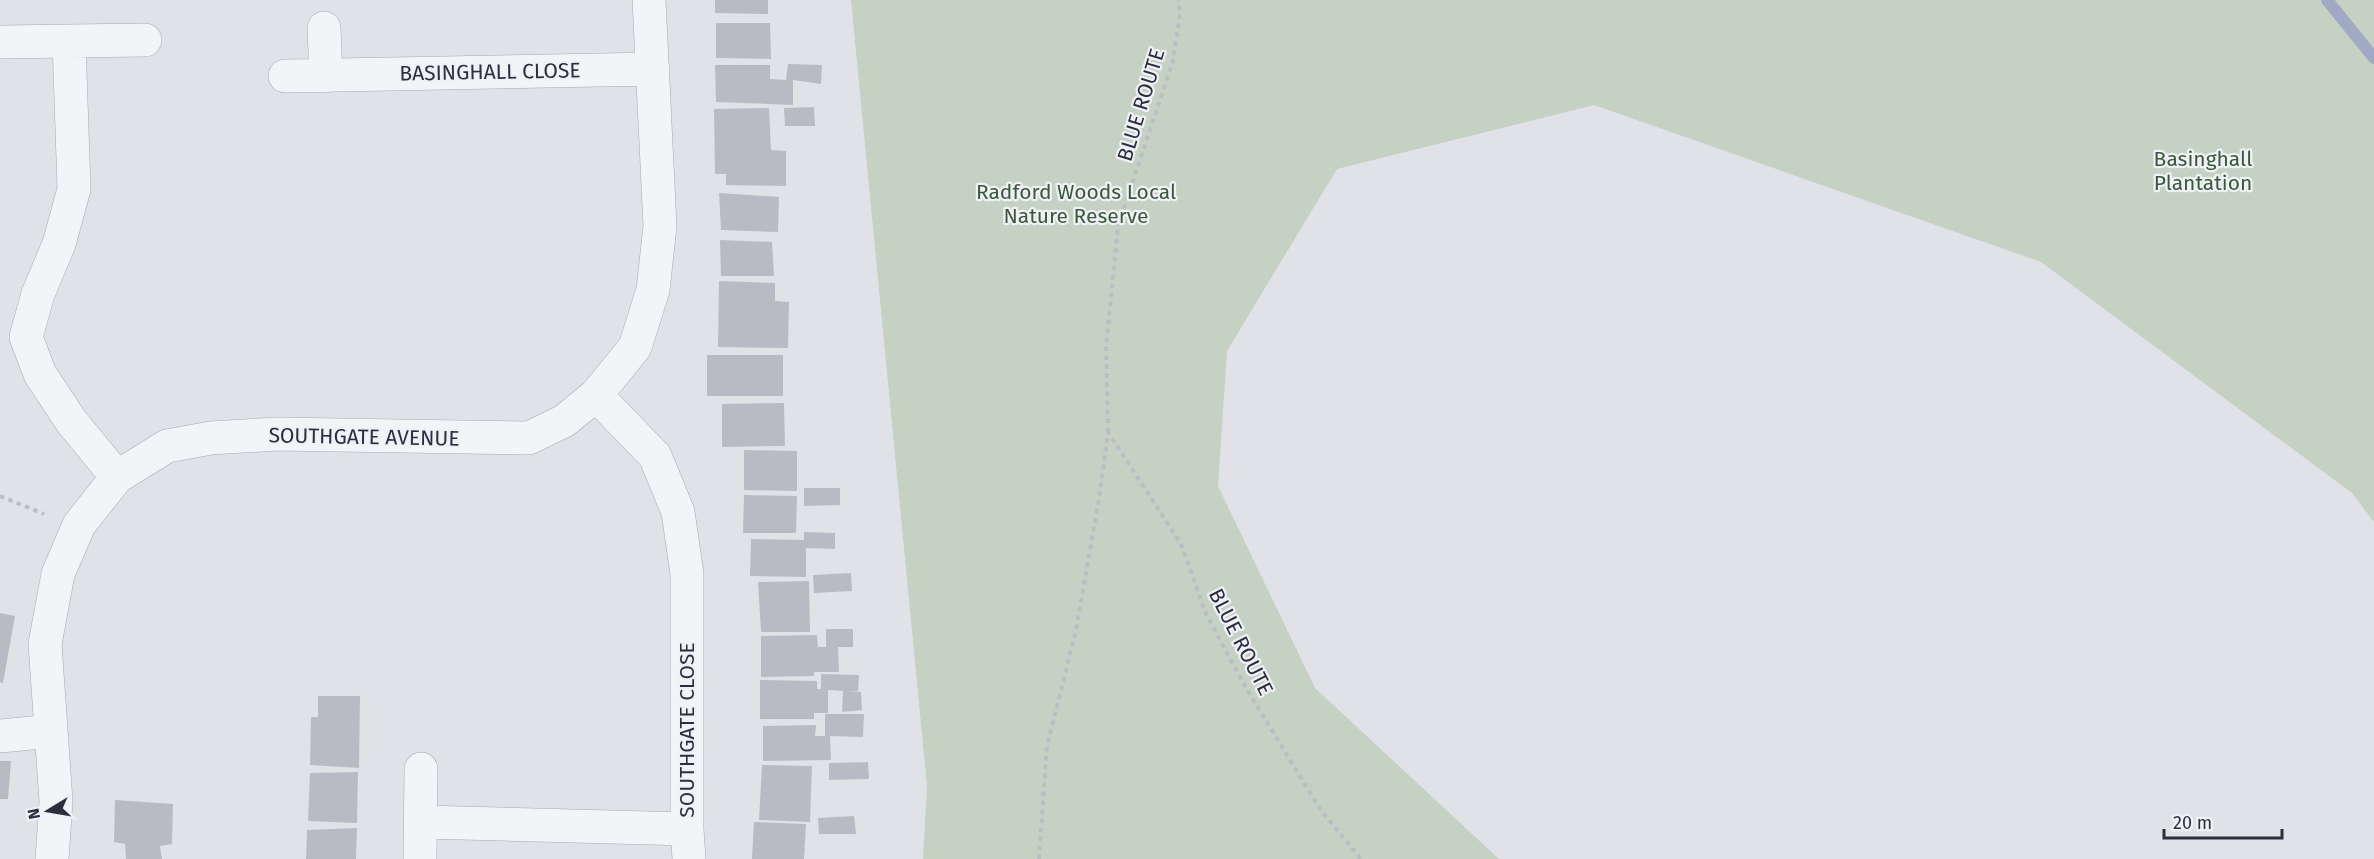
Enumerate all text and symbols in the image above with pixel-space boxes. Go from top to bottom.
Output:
street label: BLUE ROUTE [1112,46,1170,164]
street label: BASINGHALL CLOSE [399,57,581,87]
park label: Basinghall Plantation [2154,146,2252,196]
park label: Radford Woods Local Nature Reserve [976,179,1176,229]
street label: SOUTHGATE AVENUE [268,422,460,452]
street label: BLUE ROUTE [1203,584,1279,700]
street label: SOUTHGATE CLOSE [674,642,700,818]
north arrow [18,781,78,841]
scale bar [2164,802,2282,840]
text: N [23,807,44,821]
text: 20 m [2173,812,2212,834]

